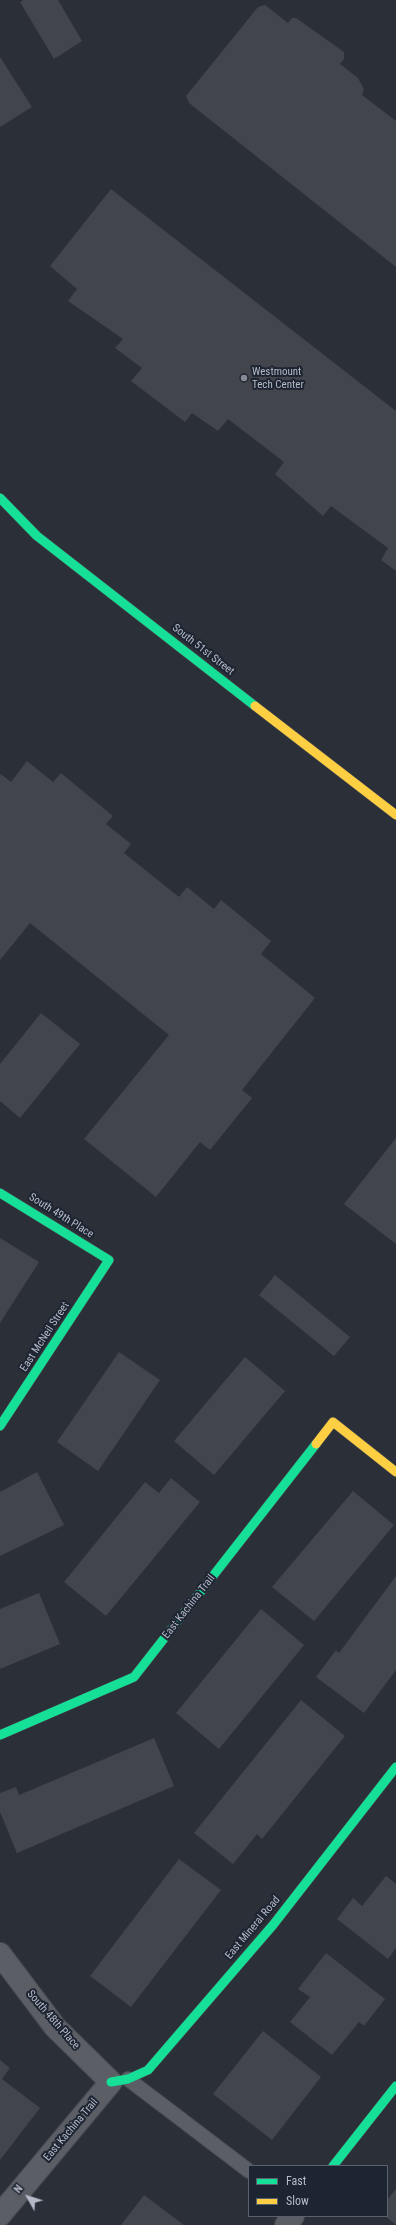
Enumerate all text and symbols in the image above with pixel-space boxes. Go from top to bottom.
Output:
place label: Westmount Tech Center [252,365,304,391]
marker: Westmount Tech Center [239,373,249,383]
street label: South 51st Street [169,622,237,678]
street label: South 49th Place [26,1191,96,1241]
street label: East McNeil Street [18,1300,72,1374]
street label: East Kachina Trail [160,1572,218,1642]
street label: East Mineral Road [223,1894,283,1962]
street label: South 48th Place [24,1988,82,2052]
street label: East Kachina Trail [41,2096,101,2164]
legend [248,2165,388,2217]
text: Fast [286,2174,306,2188]
north arrow [8,2177,48,2217]
text: N [11,2182,25,2196]
text: Slow [286,2194,309,2208]

